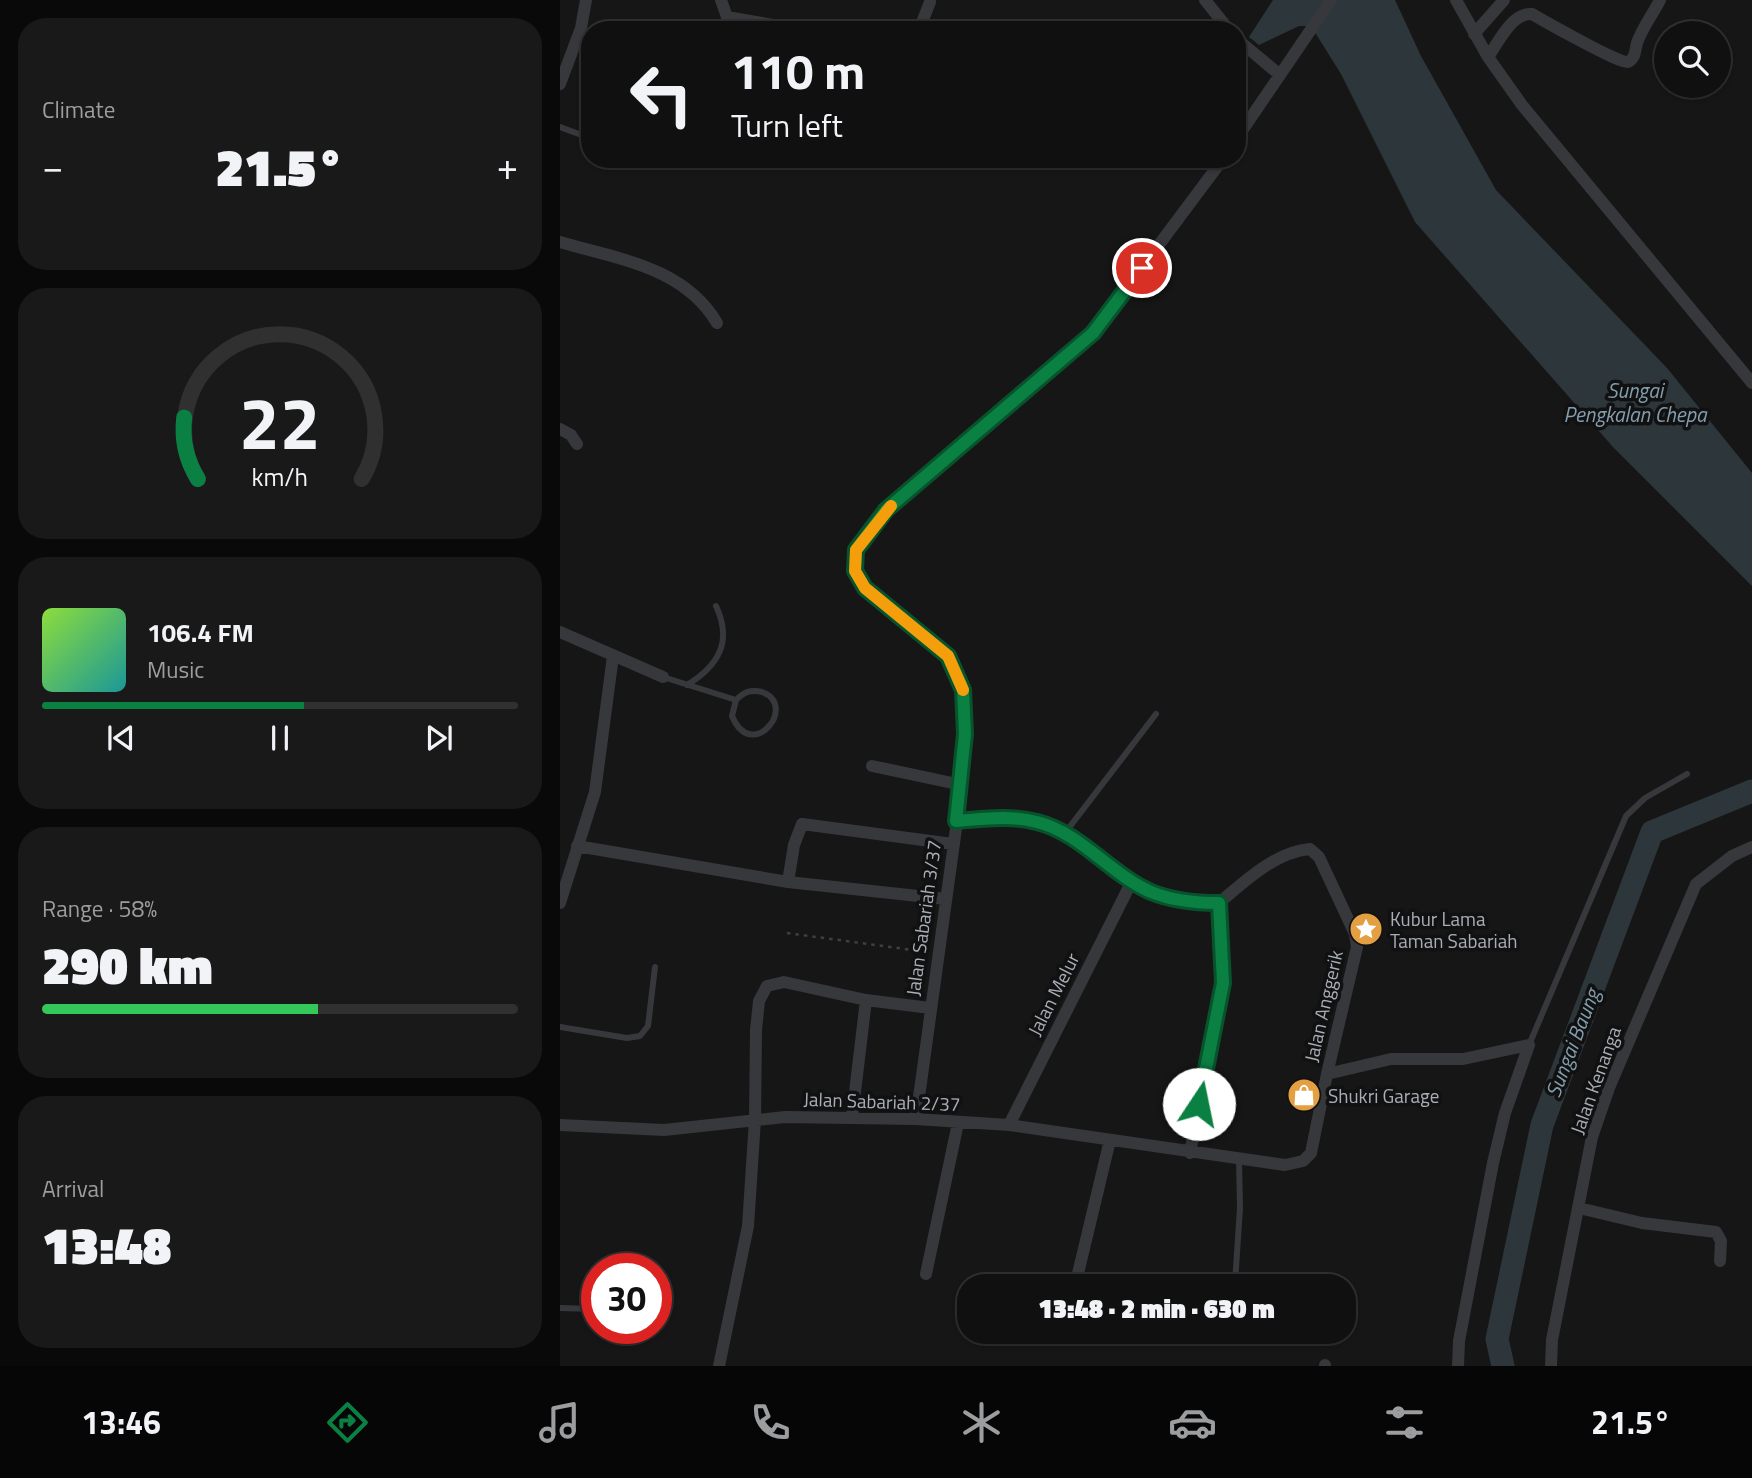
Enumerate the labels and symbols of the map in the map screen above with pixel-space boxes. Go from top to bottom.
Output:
pin [1112,238,1172,298]
water label: Sungai Pengkalan Chepa [1564,374,1708,430]
street label: Jalan Sabariah 3/37 [898,838,948,998]
place label: Kubur Lama Taman Sabariah [1390,904,1517,955]
place icon: Kubur Lama Taman Sabariah [1347,910,1385,948]
street label: Jalan Melur [1020,947,1086,1041]
street label: Jalan Anggerik [1296,947,1350,1065]
water label: Sungai Baung [1537,982,1608,1102]
street label: Jalan Kenanga [1562,1022,1628,1138]
position arrow [1162,1067,1236,1141]
shop icon: Shukri Garage [1285,1076,1323,1114]
place label: Shukri Garage [1328,1081,1439,1110]
street label: Jalan Sabariah 2/37 [803,1084,961,1118]
speed limit sign: 30 [581,1253,672,1344]

